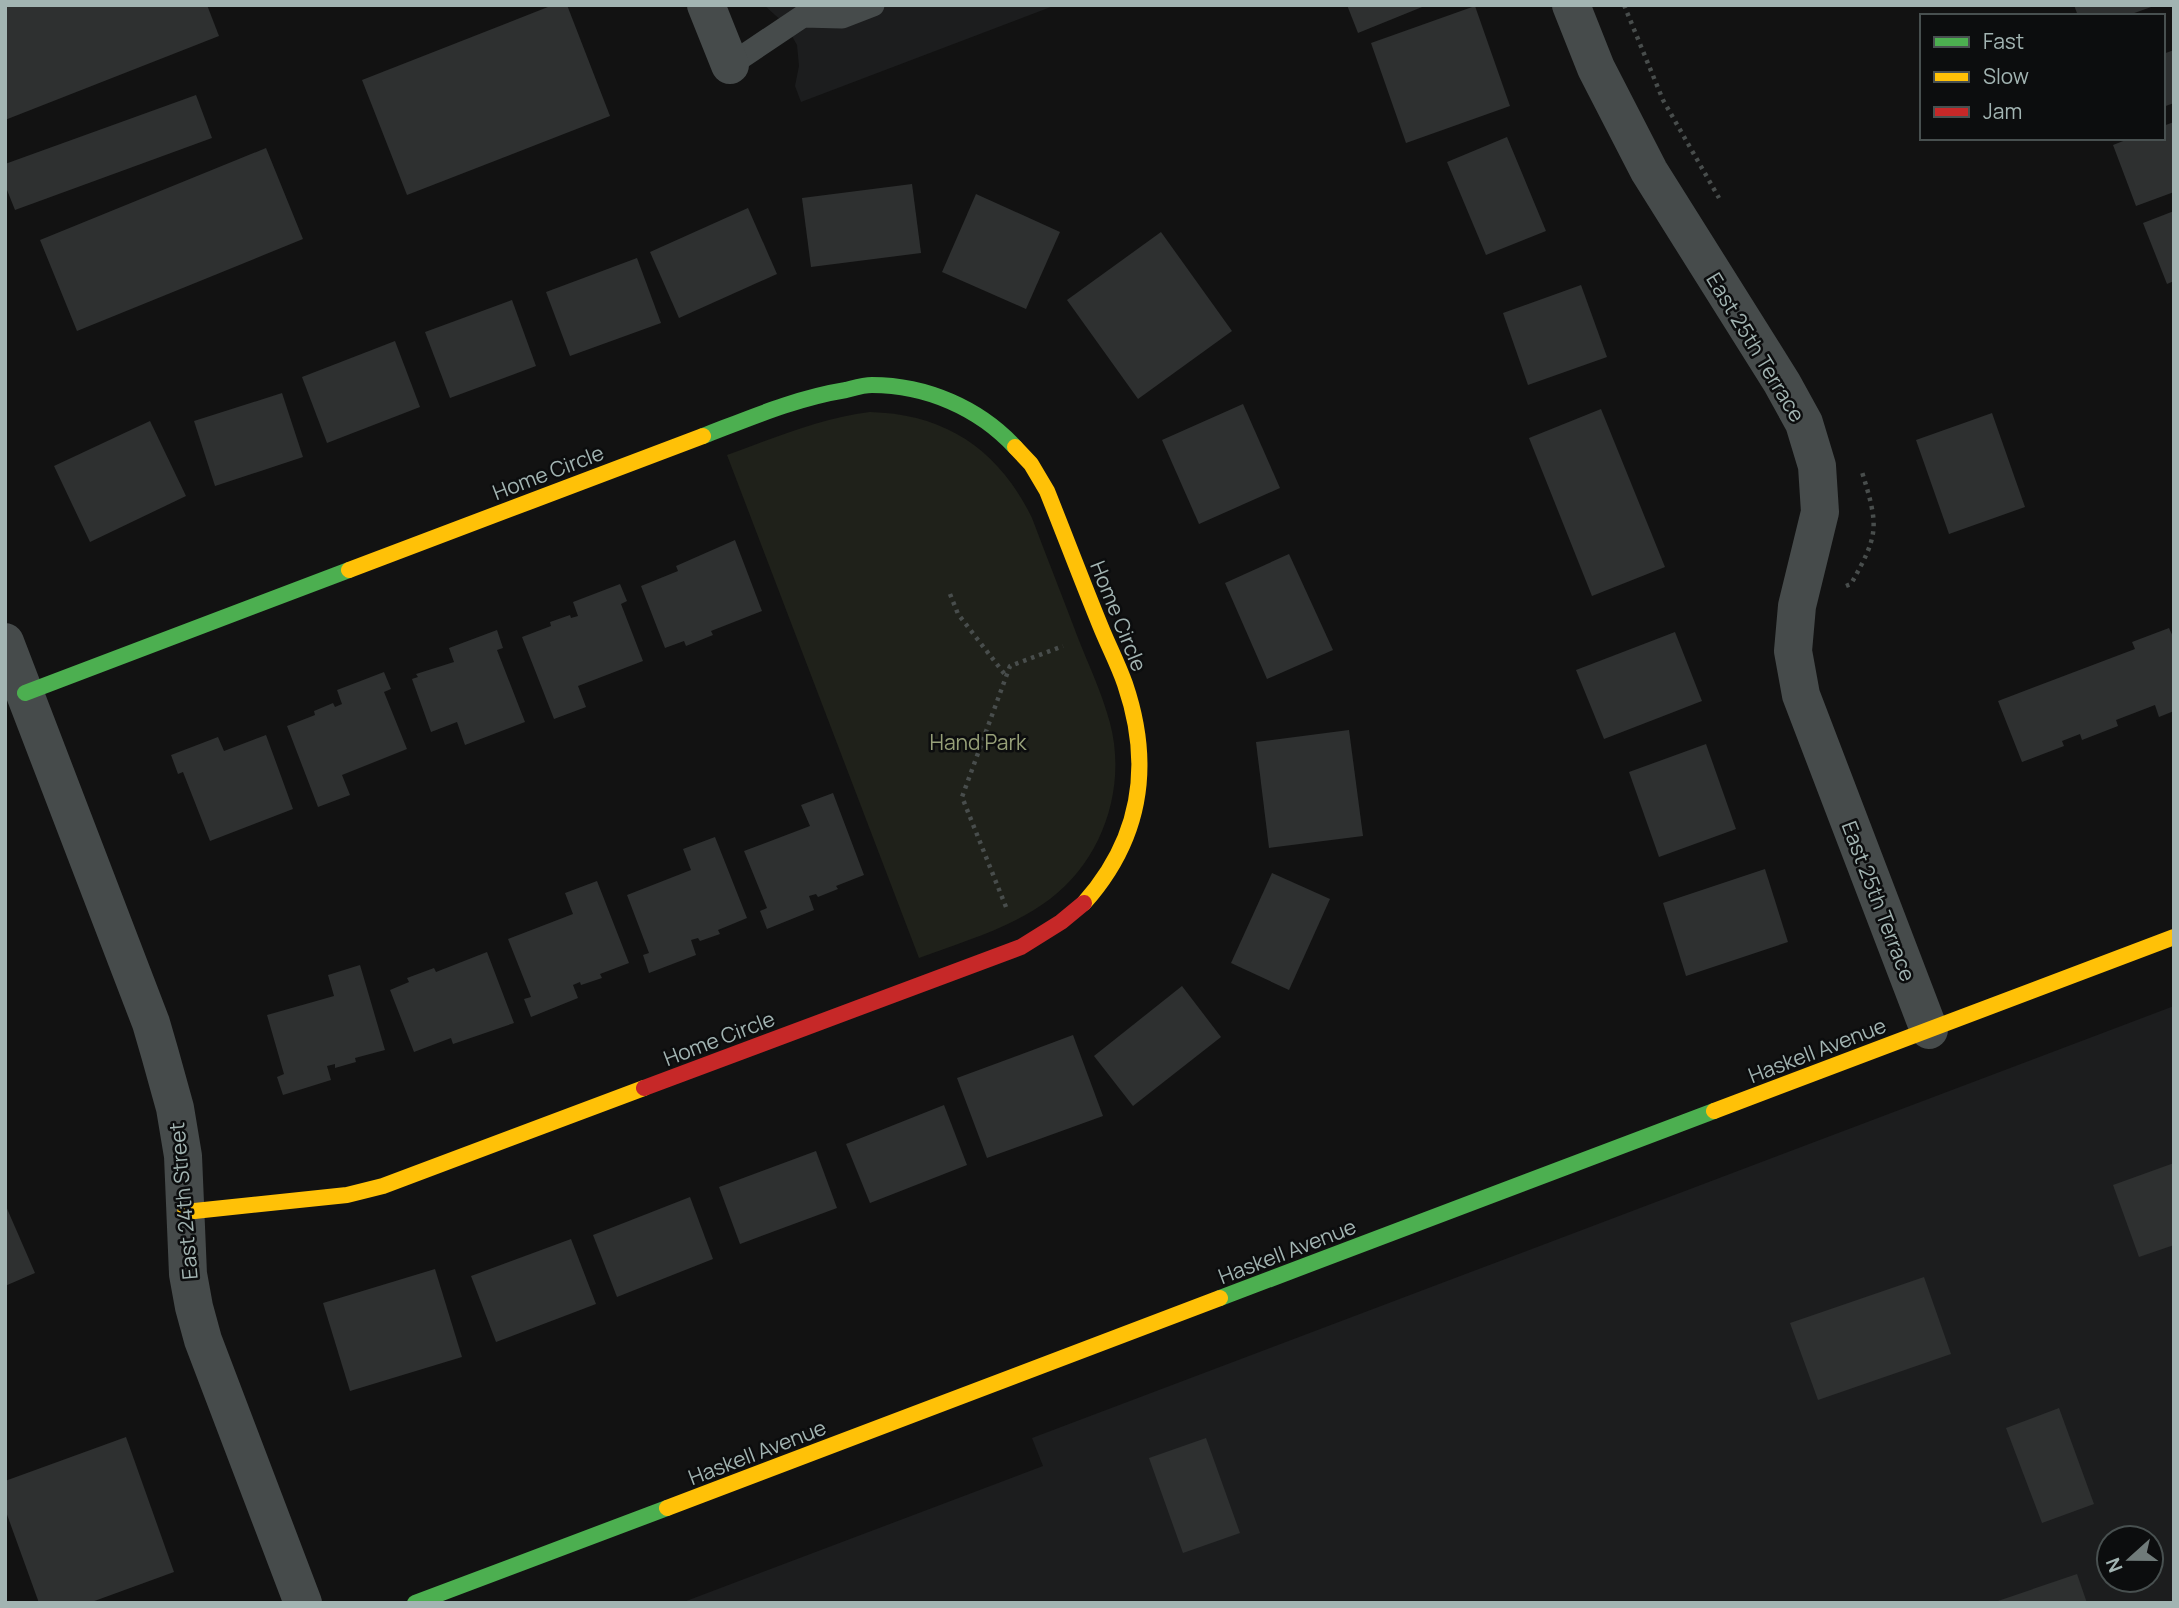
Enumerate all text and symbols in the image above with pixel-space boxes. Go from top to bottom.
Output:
legend [1920,14,2165,140]
text: Fast [1983,27,2024,55]
text: Slow [1983,62,2029,90]
text: Jam [1983,97,2022,125]
street label: East 25th Terrace [1700,267,1812,427]
street label: Home Circle [488,438,608,506]
street label: Home Circle [1084,557,1154,675]
park label: Hand Park [930,728,1027,756]
street label: East 25th Terrace [1836,817,1922,985]
street label: Home Circle [659,1004,779,1072]
street label: Haskell Avenue [1744,1011,1890,1089]
street label: East 24th Street [162,1121,204,1281]
street label: Haskell Avenue [1214,1212,1360,1290]
street label: Haskell Avenue [684,1413,830,1491]
north arrow [2095,1524,2165,1594]
text: N [2100,1554,2129,1576]

